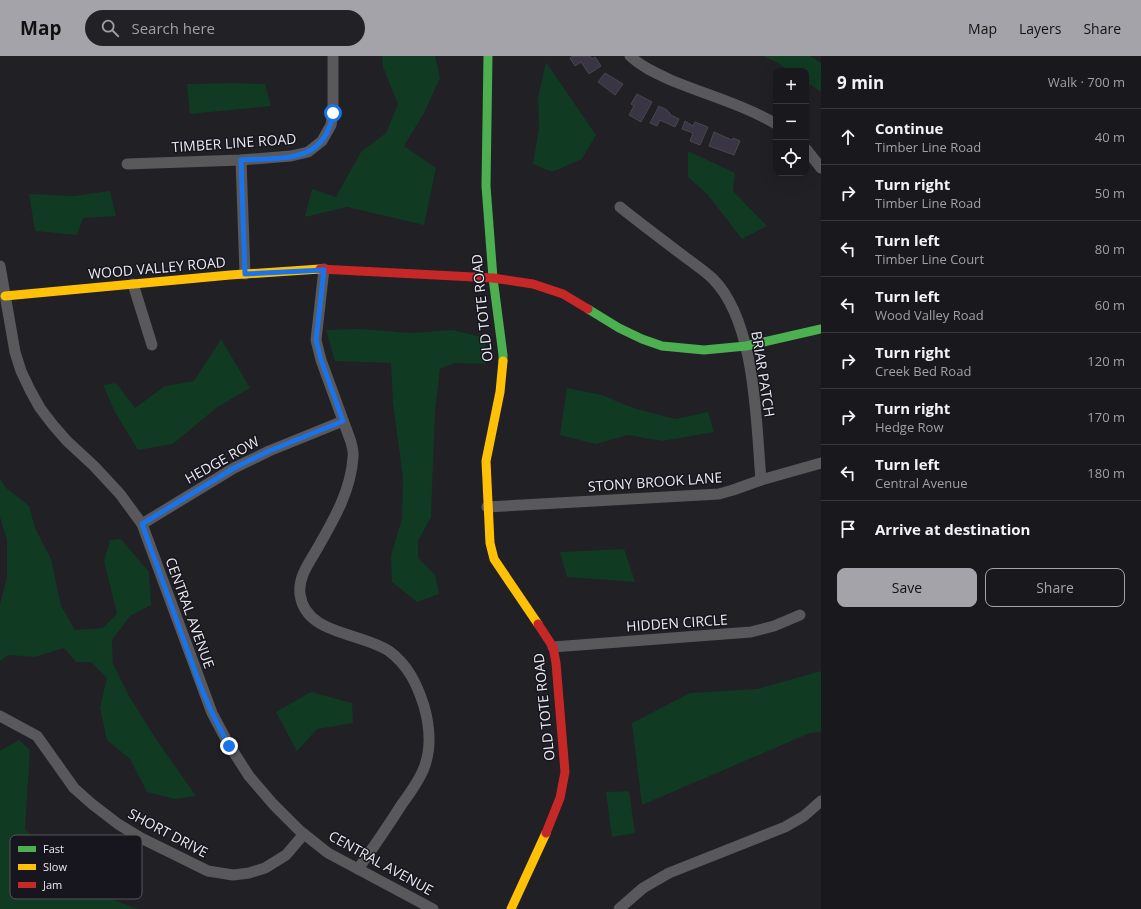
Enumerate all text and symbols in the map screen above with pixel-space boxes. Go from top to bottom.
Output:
search box [85,10,365,46]
text: Map [20,15,61,41]
icon: search [99,17,121,39]
text: Search here [131,18,215,38]
text: Map [968,19,997,38]
text: Layers [1019,19,1061,38]
text: Share [1083,19,1121,38]
map controls [773,68,809,176]
button: + [773,68,809,104]
text: 9 min [837,71,884,94]
text: Walk · 700 m [1048,73,1125,91]
route start [324,104,342,122]
button: − [773,104,809,140]
text: Continue [875,118,943,138]
icon: ahead [837,126,859,148]
text: 40 m [1095,128,1125,146]
street label: TIMBER LINE ROAD [171,129,297,156]
text: Timber Line Road [875,138,981,156]
button: locate [773,140,809,176]
text: Turn right [875,174,950,194]
icon: right [837,182,859,204]
text: 50 m [1095,184,1125,202]
text: Timber Line Road [875,194,981,212]
text: Turn left [875,230,940,250]
icon: left [837,238,859,260]
text: 80 m [1095,240,1125,258]
text: Timber Line Court [875,250,984,268]
street label: WOOD VALLEY ROAD [87,252,227,283]
street label: OLD TOTE ROAD [466,253,497,363]
text: Turn left [875,286,940,306]
icon: left [837,294,859,316]
text: 60 m [1095,296,1125,314]
text: Wood Valley Road [875,306,984,324]
street label: BRIAR PATCH [747,330,780,418]
text: Turn right [875,342,950,362]
icon: right [837,350,859,372]
text: 120 m [1087,352,1125,370]
text: Creek Bed Road [875,362,971,380]
text: Turn right [875,398,950,418]
icon: right [837,406,859,428]
text: 170 m [1087,408,1125,426]
text: Hedge Row [875,418,944,436]
street label: HEDGE ROW [181,431,262,488]
text: Turn left [875,454,940,474]
icon: left [837,462,859,484]
text: 180 m [1087,464,1125,482]
street label: STONY BROOK LANE [587,467,723,496]
text: Central Avenue [875,474,968,492]
icon: arrive [837,518,859,540]
text: Arrive at destination [875,519,1030,539]
street label: CENTRAL AVENUE [162,555,219,671]
button: Save [837,568,977,607]
button: Share [985,568,1125,607]
street label: HIDDEN CIRCLE [626,609,728,636]
street label: OLD TOTE ROAD [528,652,559,762]
route end [220,737,238,755]
street label: SHORT DRIVE [125,804,211,862]
street label: CENTRAL AVENUE [326,826,437,899]
legend [10,835,142,899]
text: Fast [43,841,64,856]
text: Slow [43,859,67,874]
text: Jam [42,877,62,892]

